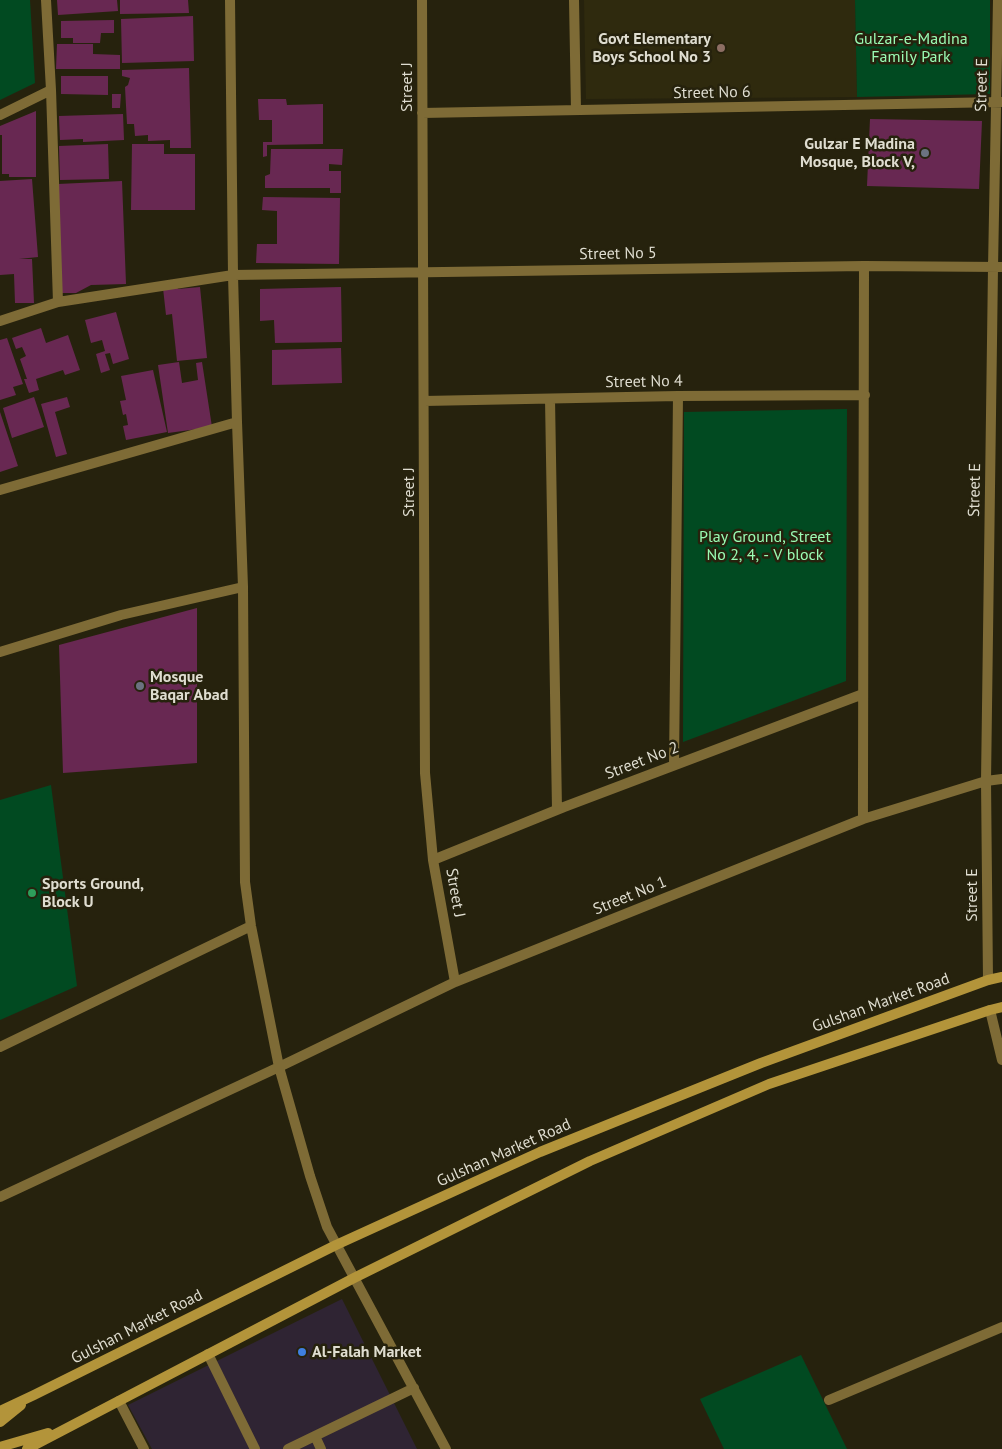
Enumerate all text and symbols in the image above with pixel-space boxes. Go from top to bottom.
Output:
place label: Govt Elementary Boys School No 3 [592,29,711,67]
park label: Gulzar-e-Madina Family Park [854,29,968,67]
marker: Govt Elementary Boys School No 3 [715,42,727,54]
street label: Street E [972,58,992,112]
street label: Street J [397,62,417,112]
street label: Street No 6 [673,83,751,103]
place label: Gulzar E Madina Mosque, Block V, [800,134,915,172]
marker: Gulzar E Madina Mosque, Block V, [919,147,931,159]
street label: Street No 5 [579,244,657,264]
street label: Street No 4 [605,372,683,392]
street label: Street E [965,463,985,517]
street label: Street J [399,467,419,517]
park label: Play Ground, Street No 2, 4, - V block [699,527,831,565]
place label: Mosque Baqar Abad [150,667,228,705]
marker: Mosque Baqar Abad [134,680,146,692]
street label: Street No 2 [602,738,682,784]
street label: Street J [441,867,469,919]
street label: Street E [962,868,982,922]
street label: Street No 1 [590,873,670,919]
place label: Sports Ground, Block U [42,874,144,912]
marker: Sports Ground, Block U [26,887,38,899]
street label: Gulshan Market Road [810,969,952,1037]
street label: Gulshan Market Road [434,1115,574,1191]
street label: Gulshan Market Road [68,1286,206,1368]
place label: Al-Falah Market [312,1342,421,1362]
marker: Al-Falah Market [296,1346,308,1358]

